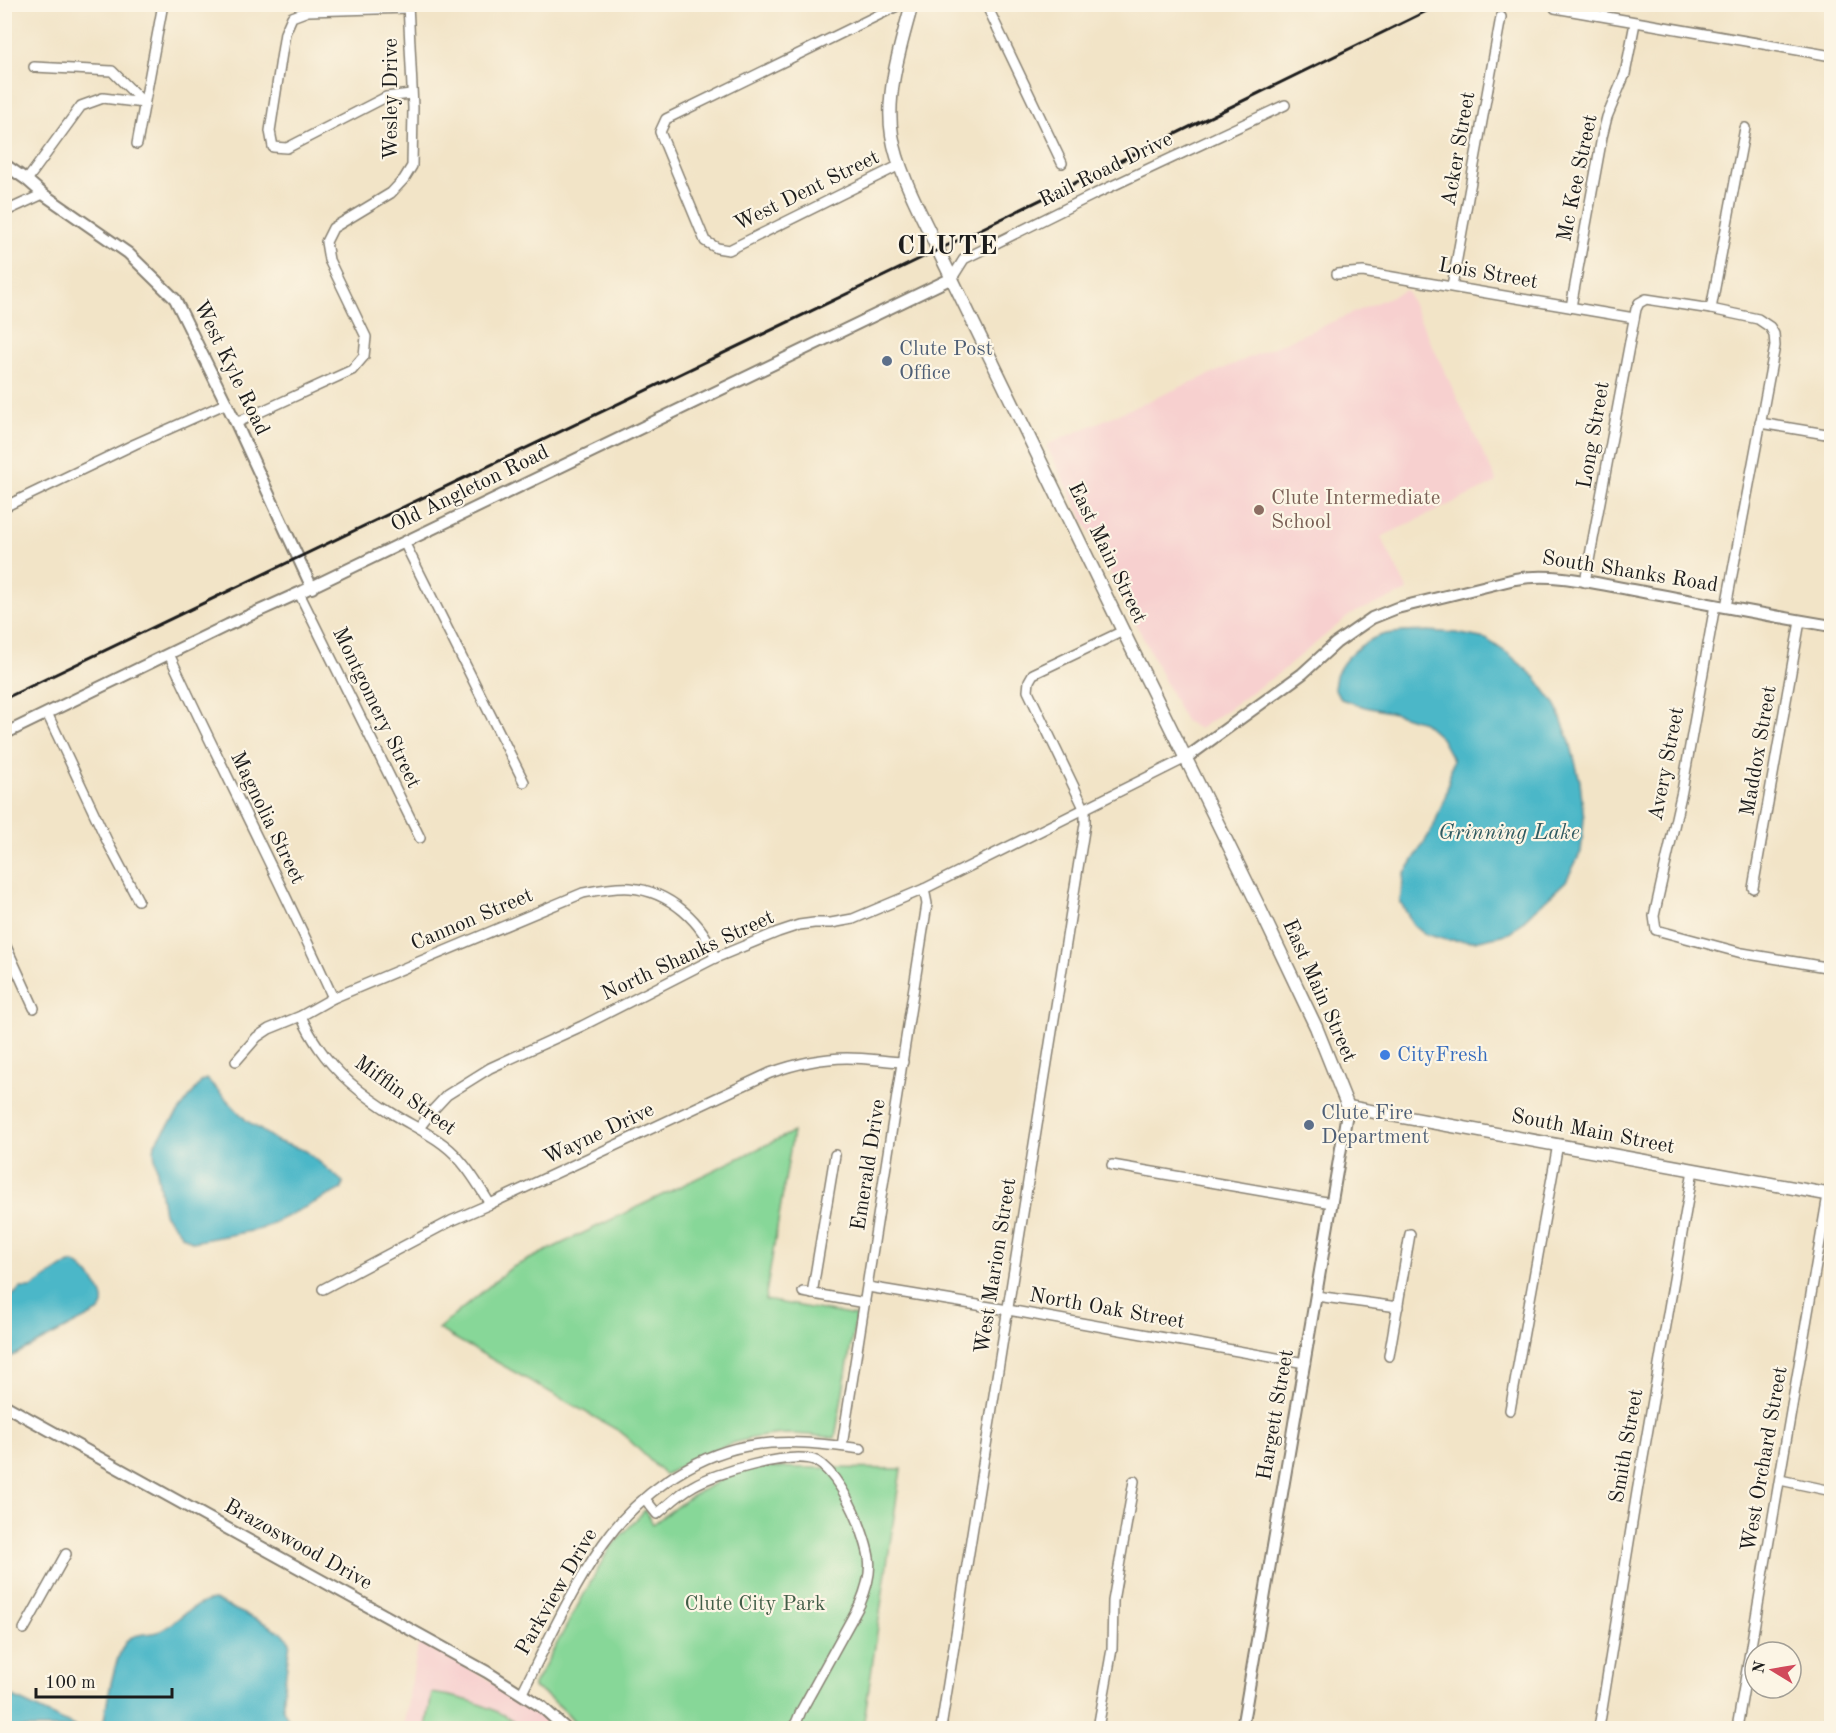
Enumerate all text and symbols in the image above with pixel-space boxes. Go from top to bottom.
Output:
street label: Wesley Drive [381,38,402,160]
street label: Acker Street [1439,90,1479,208]
street label: Mc Kee Street [1554,113,1602,243]
street label: Rail Road Drive [1036,129,1176,211]
street label: West Dent Street [731,147,883,235]
district label: CLUTE [897,233,999,260]
street label: Lois Street [1437,255,1539,293]
street label: West Kyle Road [189,297,273,439]
place label: Clute Post Office [899,339,993,384]
marker: Clute Post Office [880,354,894,368]
street label: Long Street [1574,380,1614,490]
street label: Old Angleton Road [388,442,552,536]
street label: East Main Street [1064,479,1150,627]
place label: Clute Intermediate School [1271,488,1440,533]
marker: Clute Intermediate School [1252,503,1266,517]
street label: South Shanks Road [1540,548,1720,596]
street label: Montgomery Street [328,624,424,792]
street label: Maddox Street [1737,684,1781,818]
street label: Avery Street [1646,705,1688,823]
street label: Magnolia Street [226,749,308,887]
water label: Grinning Lake [1438,822,1580,844]
street label: Cannon Street [408,885,536,955]
street label: North Shanks Street [599,907,777,1005]
street label: East Main Street [1278,917,1360,1065]
place label: CityFresh [1397,1045,1488,1066]
marker: CityFresh [1378,1048,1392,1062]
street label: Mifflin Street [350,1052,460,1140]
street label: Emerald Drive [848,1098,890,1232]
street label: Wayne Drive [541,1099,657,1169]
place label: Clute Fire Department [1321,1103,1429,1148]
street label: South Main Street [1510,1106,1676,1158]
marker: Clute Fire Department [1302,1118,1316,1132]
street label: West Marion Street [972,1176,1020,1356]
street label: North Oak Street [1028,1285,1186,1333]
street label: Hargett Street [1254,1348,1298,1482]
street label: West Orchard Street [1738,1365,1792,1553]
street label: Smith Street [1607,1387,1647,1505]
street label: Brazoswood Drive [220,1496,376,1594]
street label: Parkview Drive [512,1525,602,1659]
park label: Clute City Park [684,1594,826,1615]
north arrow [1743,1640,1803,1700]
text: N [1751,1659,1769,1675]
scale bar [36,1661,172,1699]
text: 100 m [45,1674,96,1692]

